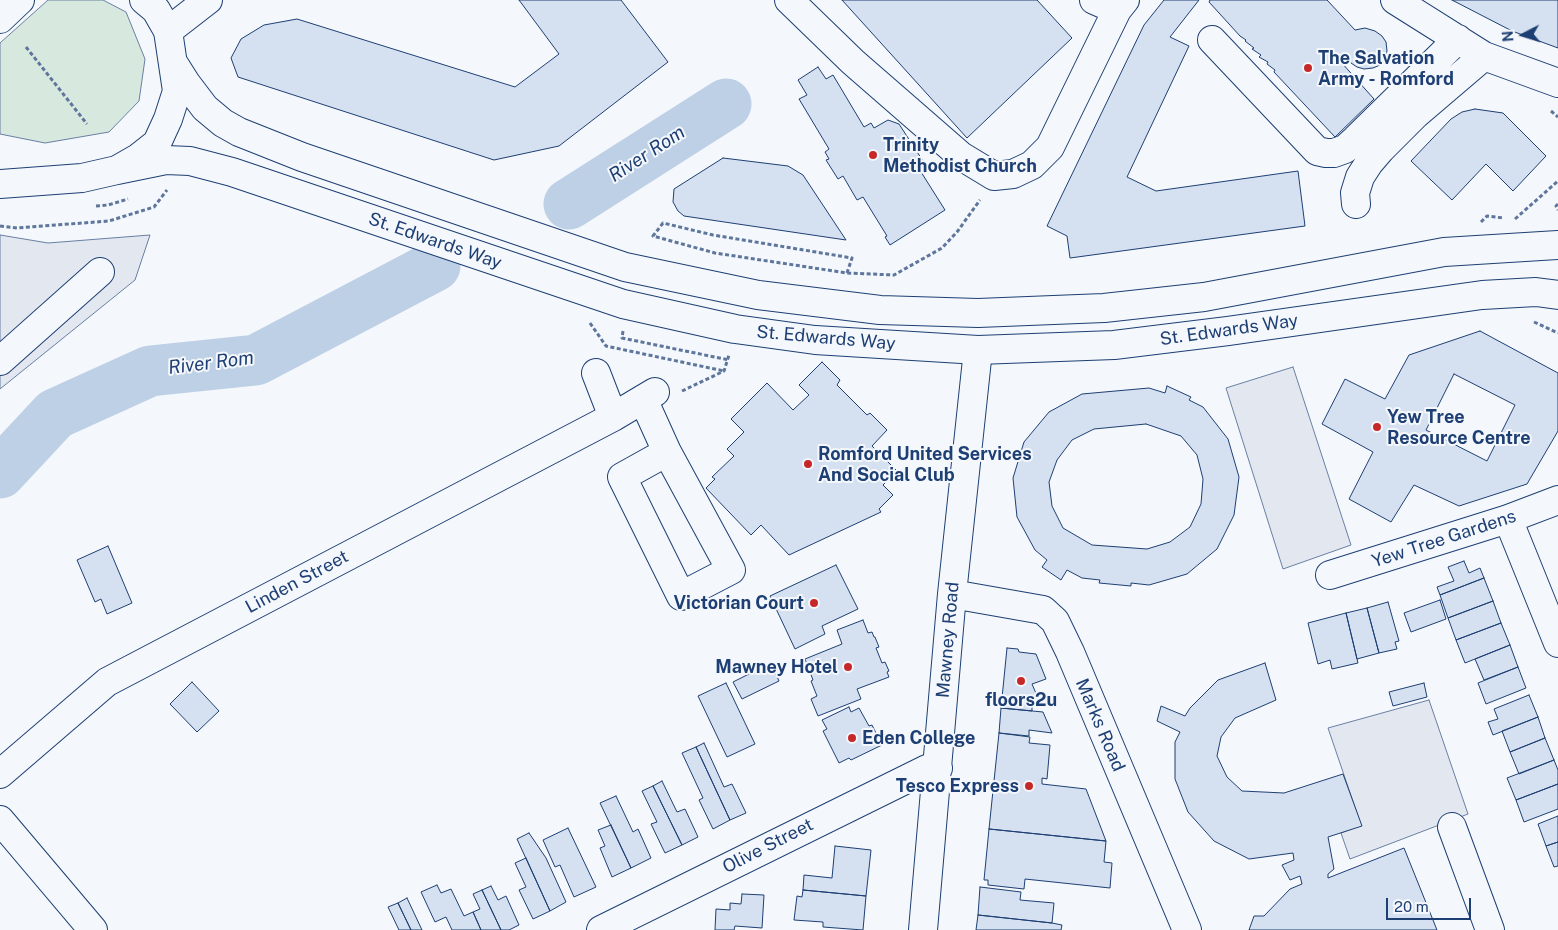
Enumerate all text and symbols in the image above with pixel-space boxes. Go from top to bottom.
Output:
north arrow [1498,10,1548,60]
text: N [1500,30,1517,42]
place label: The Salvation Army - Romford [1318,47,1454,90]
marker: The Salvation Army - Romford [1302,62,1314,74]
water label: River Rom [605,121,689,187]
place label: Trinity Methodist Church [883,134,1037,176]
marker: Trinity Methodist Church [867,149,879,161]
street label: St. Edwards Way [366,208,504,274]
street label: St. Edwards Way [1158,310,1300,350]
street label: St. Edwards Way [756,321,896,355]
water label: River Rom [167,346,255,380]
place label: Yew Tree Resource Centre [1387,406,1531,448]
marker: Yew Tree Resource Centre [1371,421,1383,433]
place label: Romford United Services And Social Club [818,443,1032,486]
marker: Romford United Services And Social Club [802,458,814,470]
street label: Yew Tree Gardens [1369,505,1519,573]
street label: Linden Street [242,546,352,618]
street label: Mawney Road [932,581,964,699]
place label: Victorian Court [673,592,804,614]
marker: Victorian Court [808,597,820,609]
place label: Mawney Hotel [715,656,838,678]
marker: Mawney Hotel [842,661,854,673]
marker: floors2u [1015,675,1027,687]
street label: Marks Road [1071,675,1129,775]
place label: floors2u [985,689,1057,711]
place label: Eden College [862,727,975,749]
marker: Eden College [846,732,858,744]
place label: Tesco Express [896,775,1019,797]
marker: Tesco Express [1023,780,1035,792]
street label: Olive Street [719,814,817,878]
scale bar [1388,888,1473,920]
text: 20 m [1394,898,1429,915]

